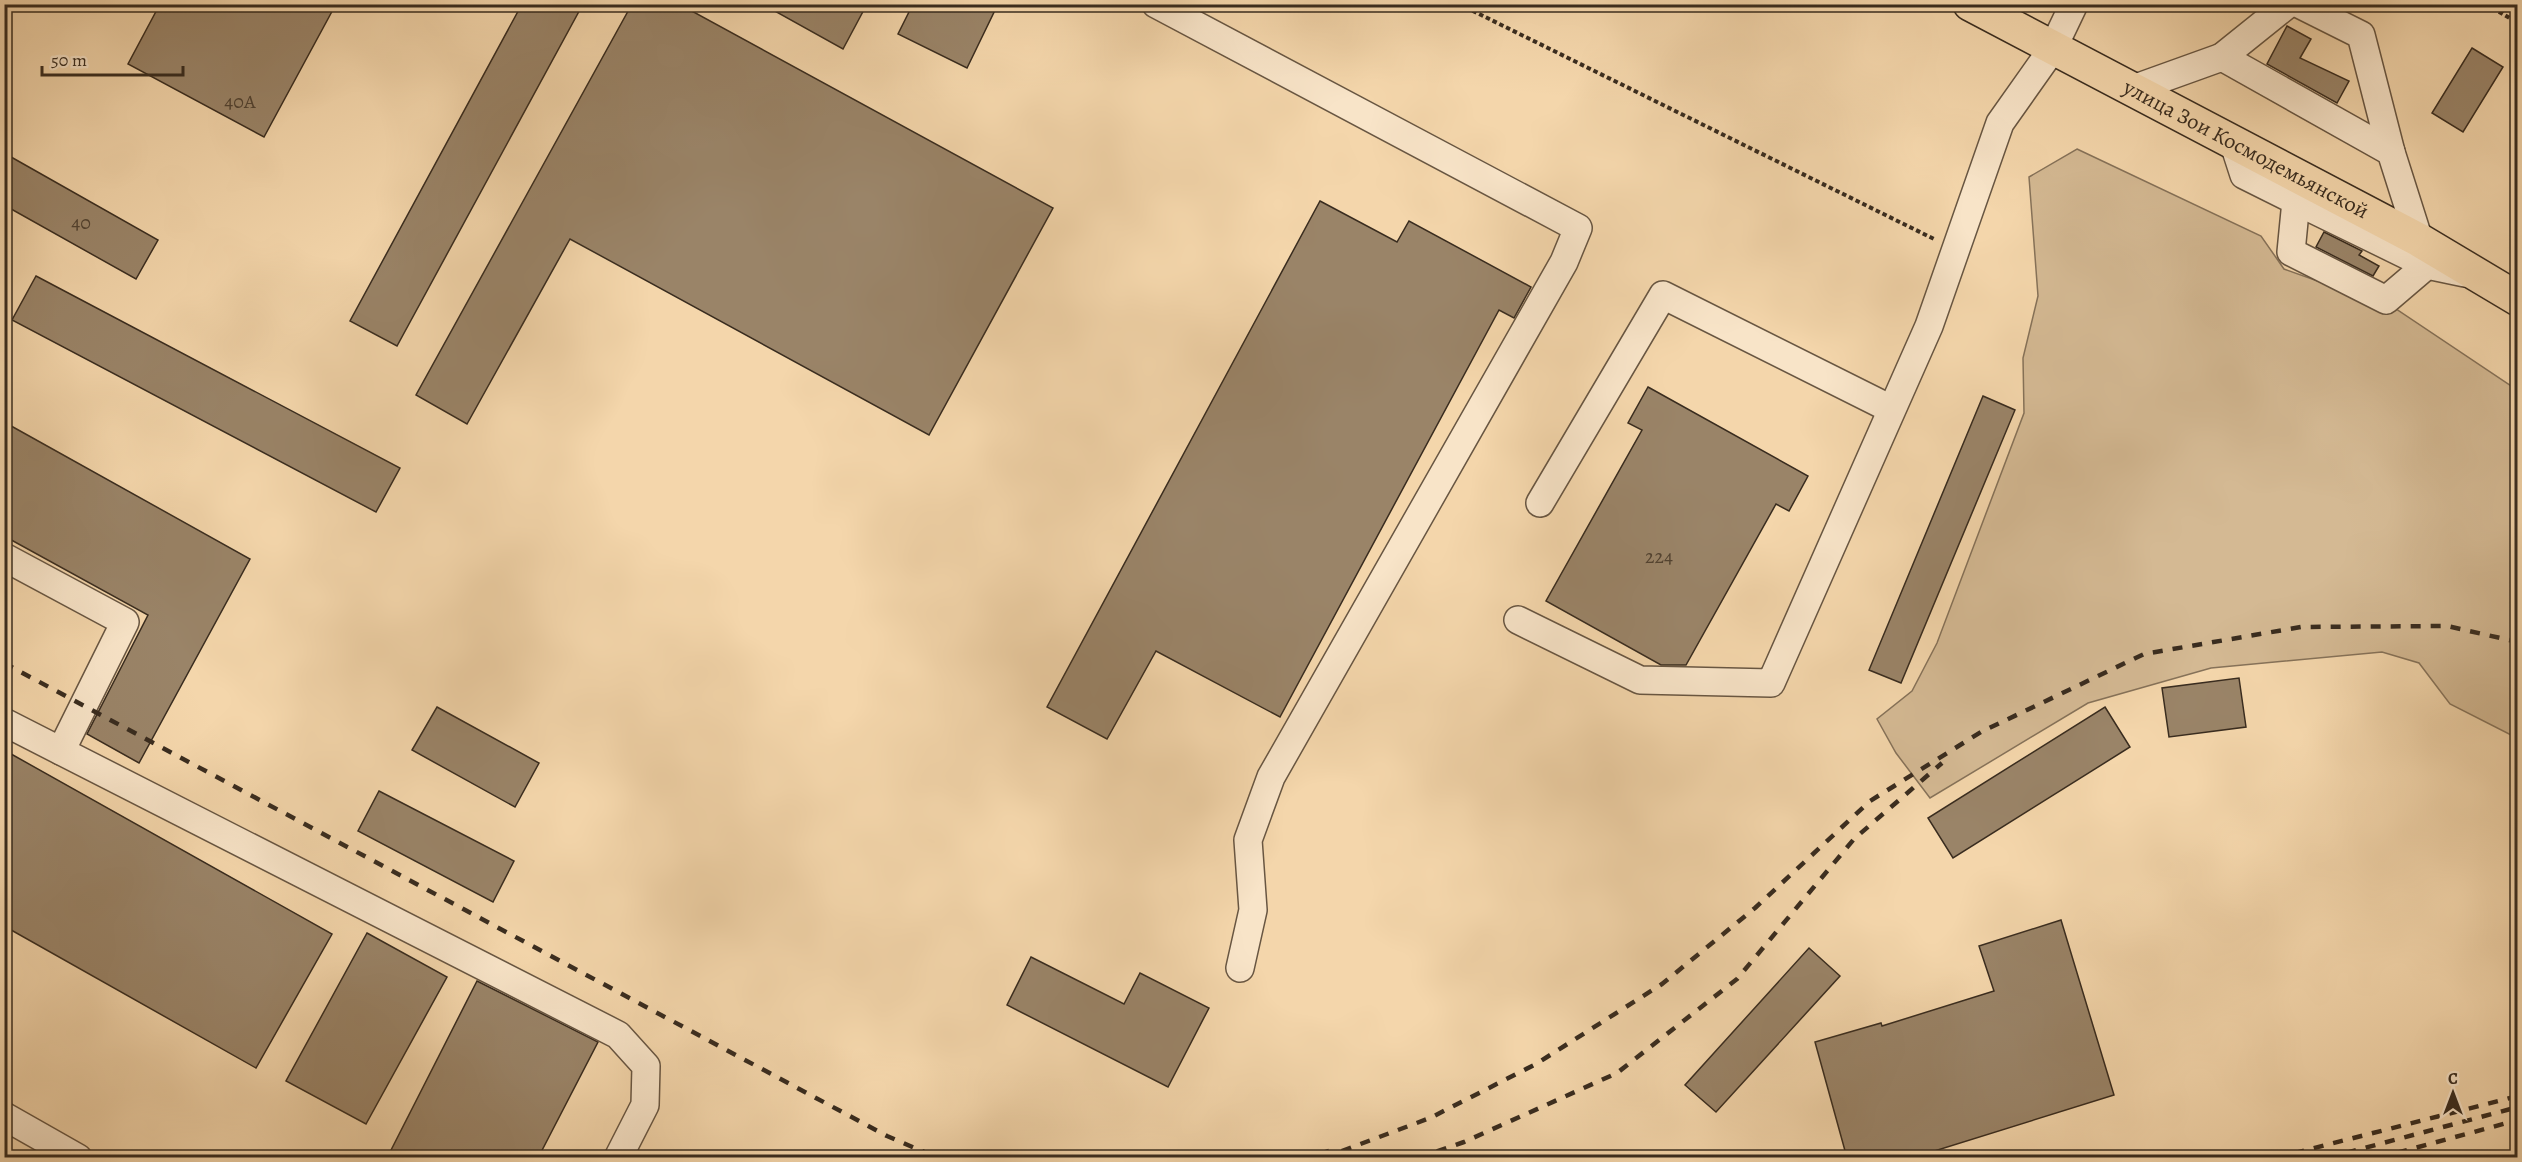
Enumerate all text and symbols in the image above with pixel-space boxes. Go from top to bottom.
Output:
scale bar [42,39,183,77]
text: 50 m [51,48,87,72]
street label: улица Зои Космодемьянской [2117,72,2374,226]
house number: 40А [224,88,256,115]
house number: 40 [71,209,91,236]
house number: 224 [1645,543,1673,570]
north arrow [2423,1063,2483,1123]
text: С [2448,1068,2458,1090]

